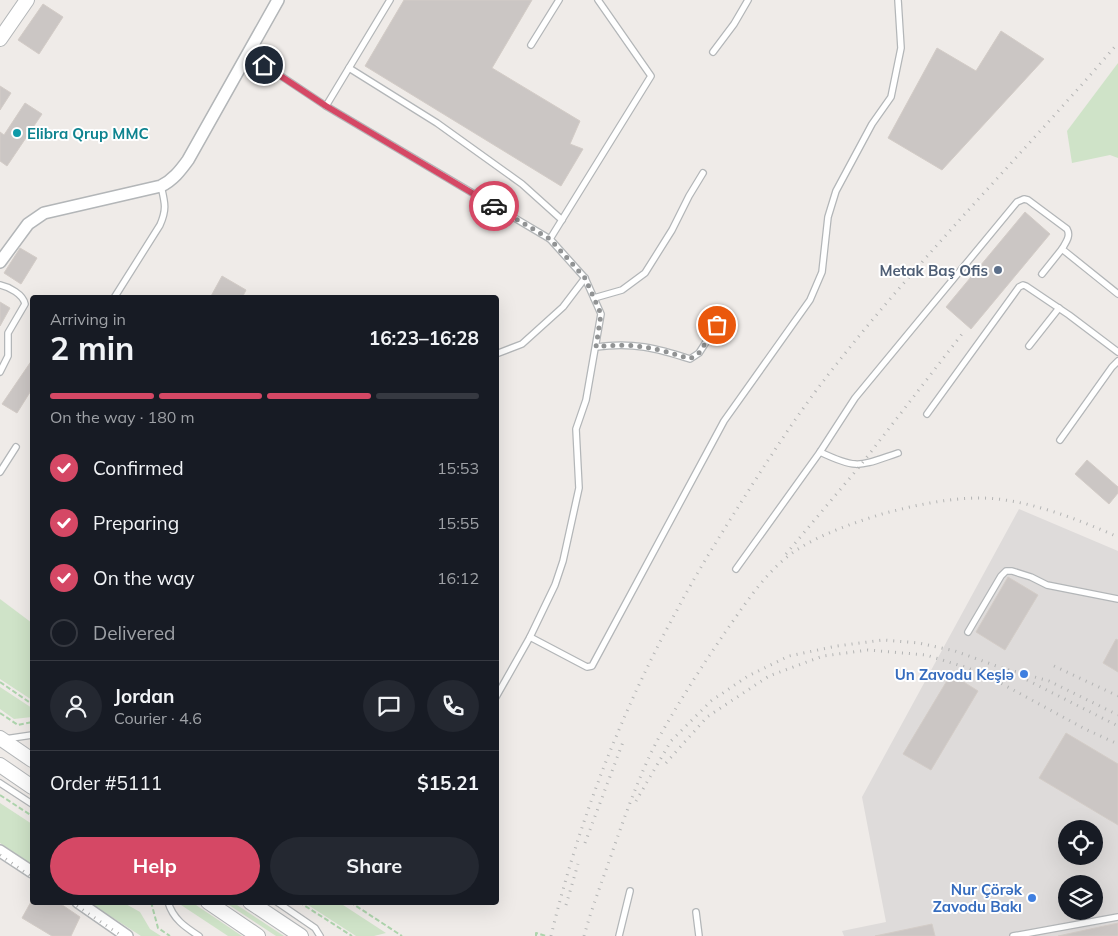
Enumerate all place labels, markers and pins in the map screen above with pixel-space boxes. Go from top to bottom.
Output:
pin [243,44,285,86]
place label: Elibra Qrup MMC [27,124,149,143]
marker: Elibra Qrup MMC [11,127,23,139]
place label: Metak Baş Ofis [879,261,988,280]
marker: Metak Baş Ofis [992,264,1004,276]
pin [696,304,738,346]
place label: Un Zavodu Keşlə [895,665,1014,684]
marker: Un Zavodu Keşlə [1018,668,1030,680]
place label: Nur Çörək Zavodu Bakı [933,880,1023,916]
marker: Nur Çörək Zavodu Bakı [1026,892,1038,904]

